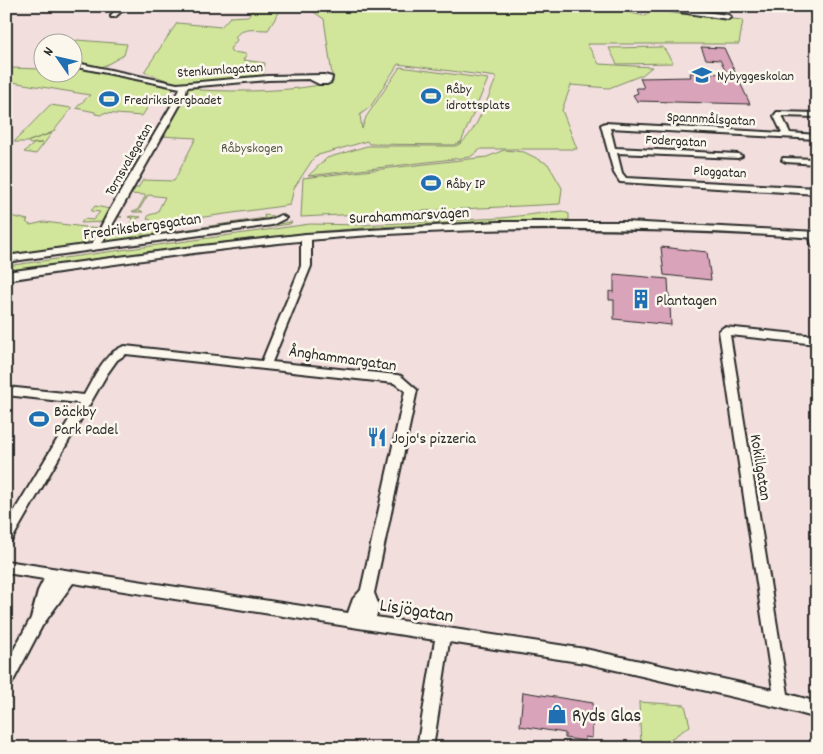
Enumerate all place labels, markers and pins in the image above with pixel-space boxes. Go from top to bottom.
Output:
school or university icon: Nybyggeskolan [691,64,713,86]
place label: Nybyggeskolan [717,67,794,87]
place label: Råby idrottsplats [446,80,510,116]
sports icon: Råby idrottsplats [420,85,442,107]
sports icon: Fredriksbergbadet [98,88,120,110]
place label: Fredriksbergbadet [124,91,222,111]
sports icon: Råby IP [420,172,442,194]
place label: Råby IP [446,175,485,195]
building icon: Plantagen [630,288,652,310]
place label: Plantagen [656,290,717,313]
place label: Bäckby Park Padel [54,401,118,442]
sports icon: Bäckby Park Padel [28,408,50,430]
restaurant icon: Jojo's pizzeria [366,426,388,448]
place label: Jojo's pizzeria [392,428,476,451]
shop icon: Ryds Glas [546,703,568,725]
place label: Ryds Glas [572,704,641,731]

